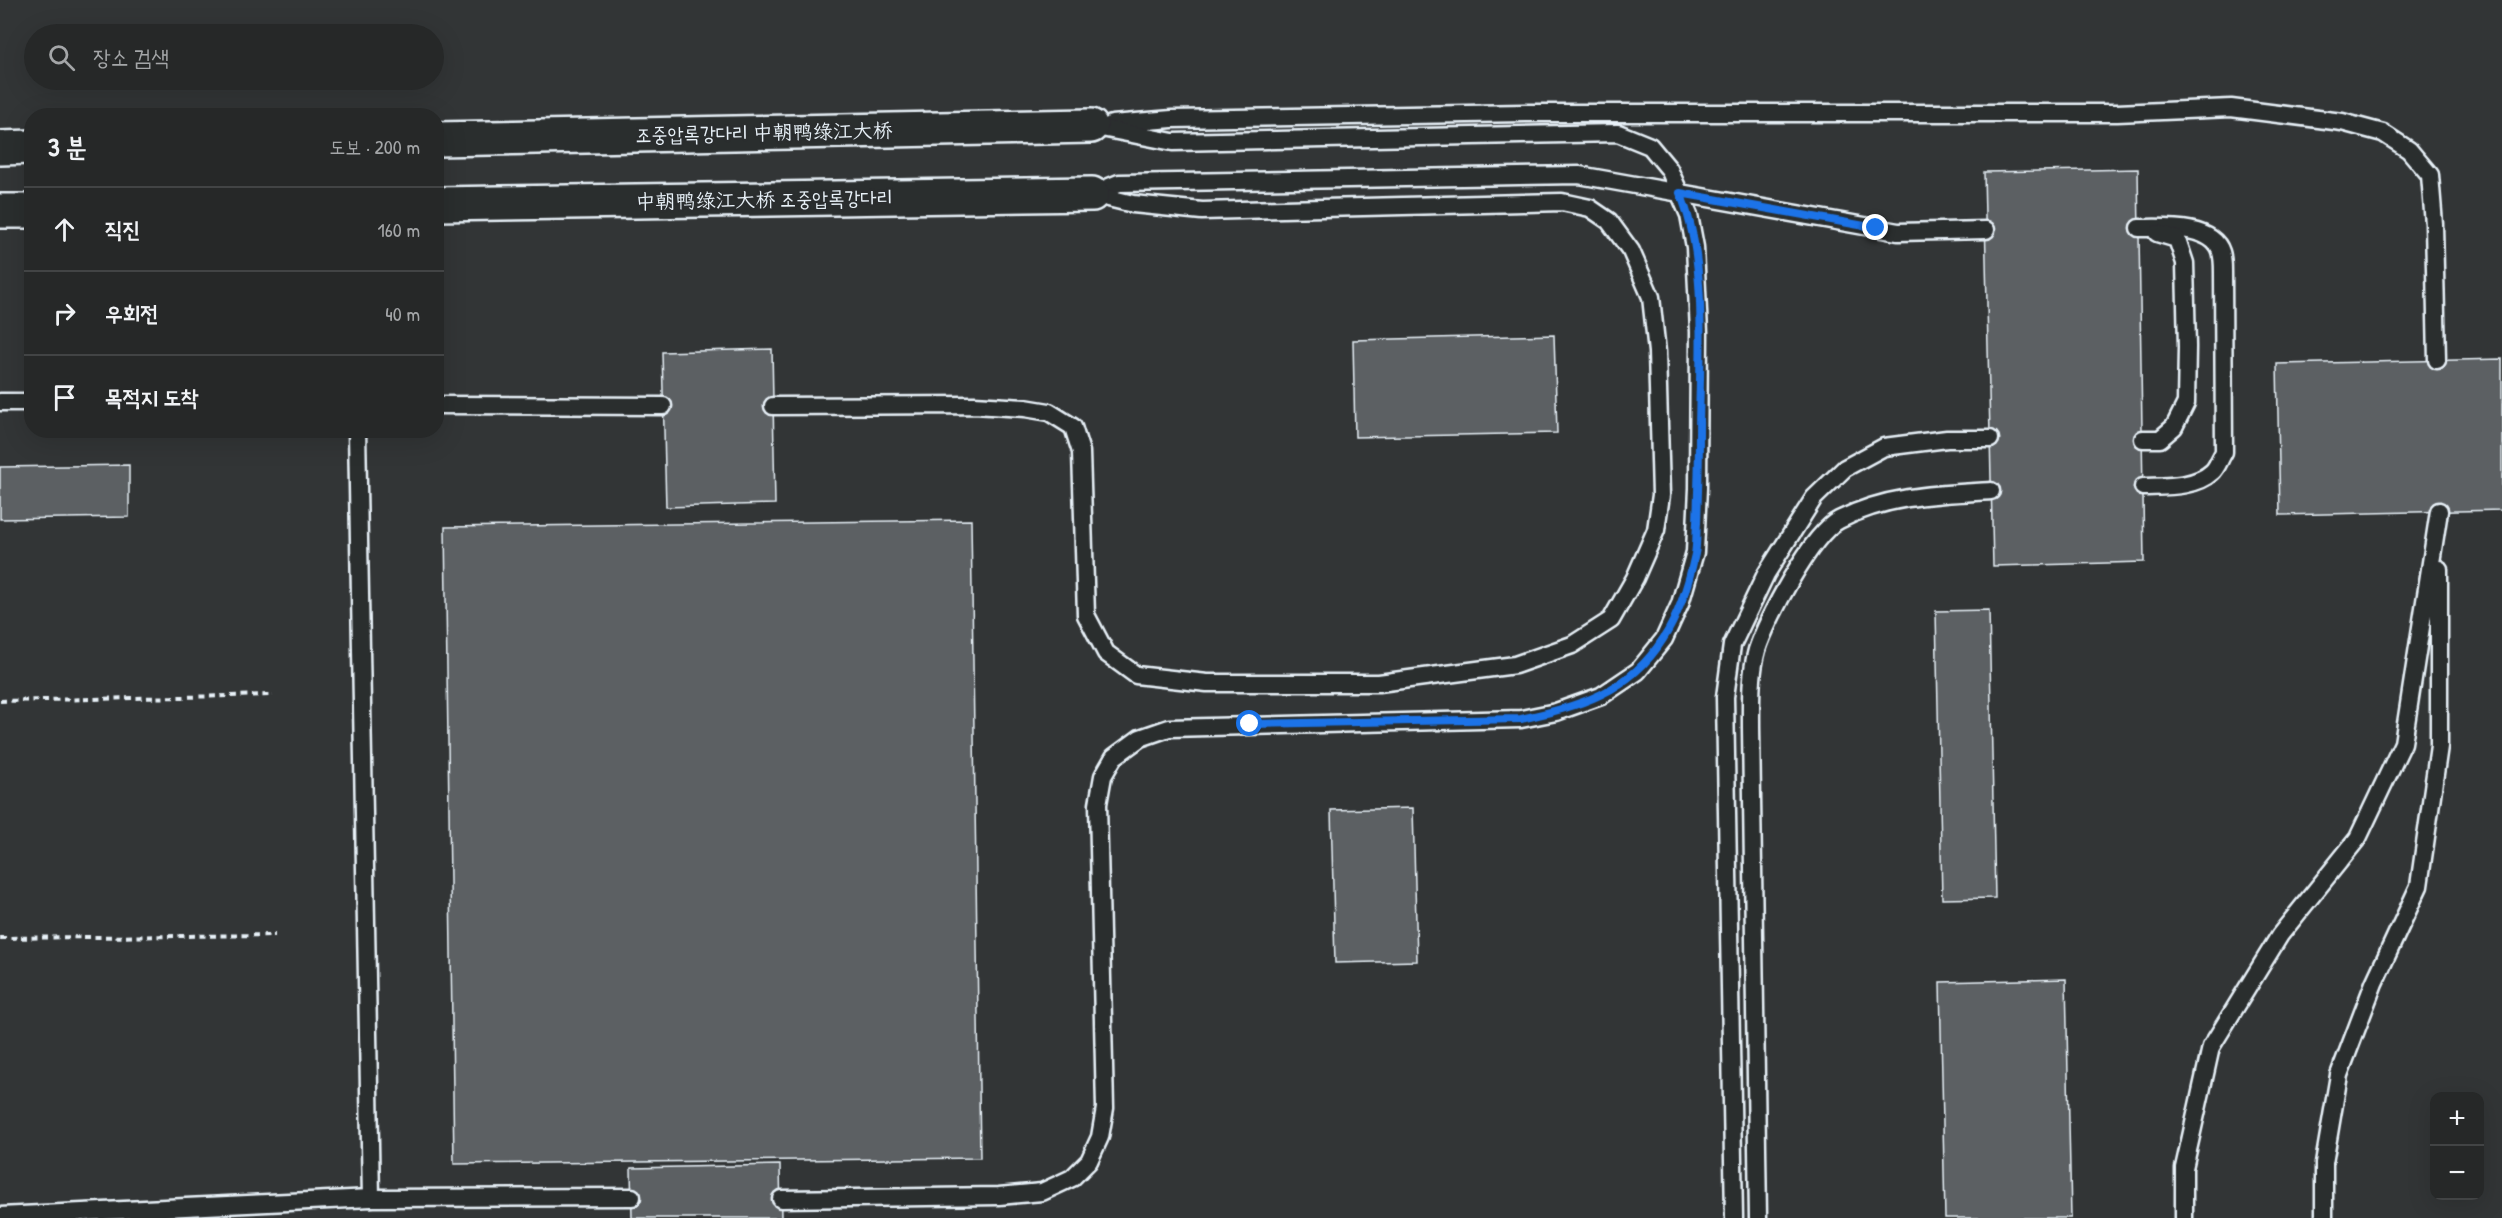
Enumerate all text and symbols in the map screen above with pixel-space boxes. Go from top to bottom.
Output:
search box [24,24,444,90]
icon: search [45,41,78,74]
text: 장소 검색 [93,42,169,72]
street label: 조중압록강다리 中朝鸭绿江大桥 [635,116,893,148]
text: 3 분 [48,129,87,164]
text: 도보 · 200 m [329,133,420,160]
street label: 中朝鸭绿江大桥 조중압록강다리 [635,183,893,215]
icon: ahead [48,213,81,246]
text: 직진 [105,214,140,244]
route end [1862,214,1888,240]
text: 160 m [378,216,420,243]
icon: right [48,297,81,330]
text: 우회전 [105,298,158,328]
text: 40 m [385,300,420,327]
icon: arrive [48,381,81,414]
text: 목적지 도착 [105,382,199,412]
route start [1236,710,1262,736]
map controls [2430,1092,2484,1200]
button: + [2430,1092,2484,1146]
button: − [2430,1146,2484,1200]

